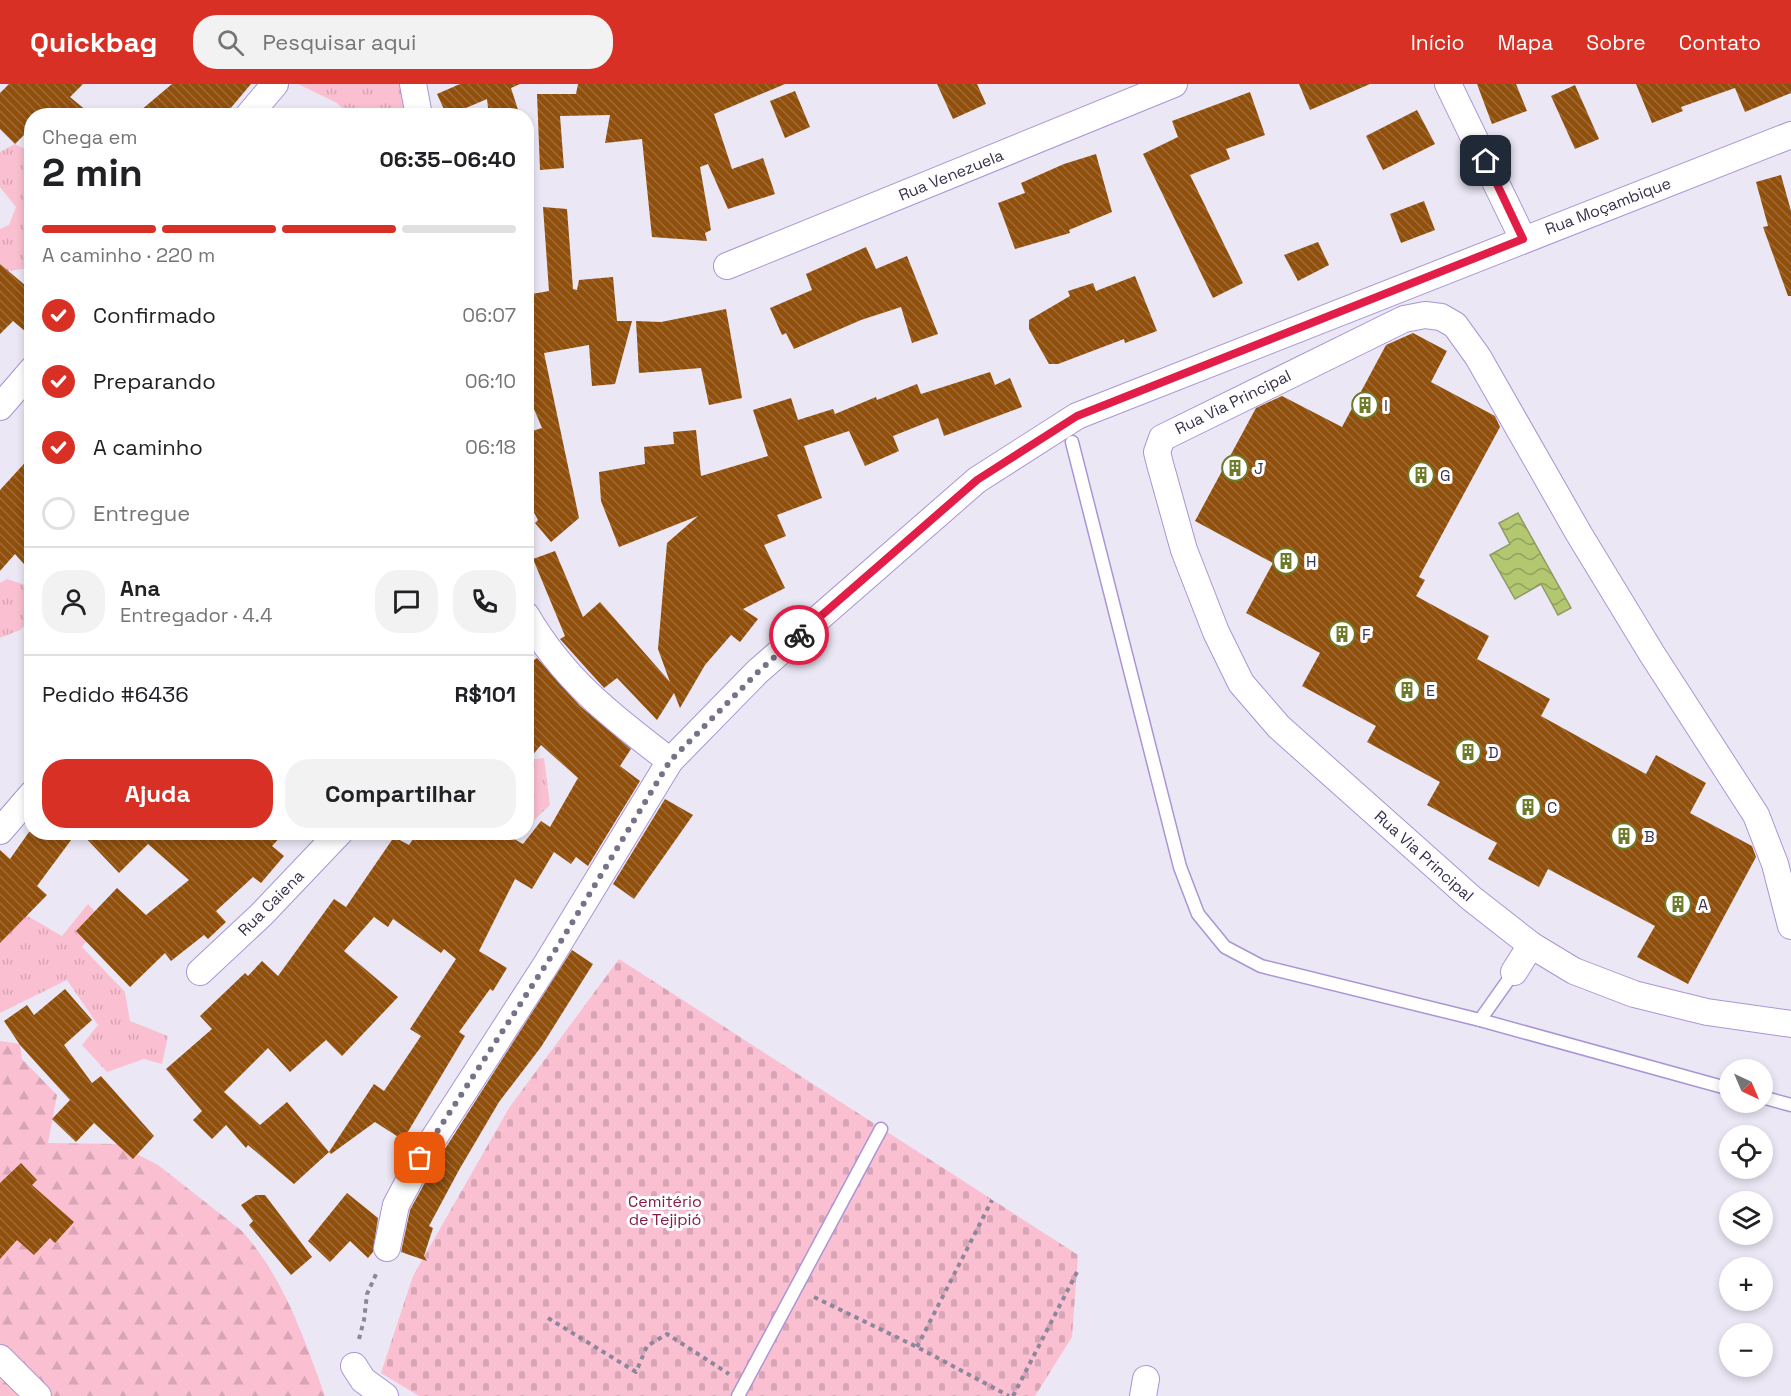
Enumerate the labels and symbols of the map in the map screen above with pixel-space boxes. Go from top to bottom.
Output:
pin [1460,135,1511,186]
street label: Rua Venezuela [895,144,1007,206]
street label: Rua Moçambique [1542,172,1674,240]
street label: Rua Via Principal [1172,365,1294,439]
building icon: I [1350,390,1380,420]
place label: I [1384,395,1388,416]
building icon: J [1220,453,1250,483]
place label: J [1254,458,1264,479]
building icon: G [1406,460,1436,490]
place label: G [1440,465,1451,486]
building icon: H [1271,546,1301,576]
place label: H [1306,551,1317,572]
courier [769,605,829,665]
building icon: F [1327,619,1357,649]
place label: F [1362,624,1371,645]
building icon: E [1392,675,1422,705]
place label: E [1426,680,1435,701]
building icon: D [1453,737,1483,767]
place label: D [1488,742,1499,763]
building icon: C [1513,792,1543,822]
place label: C [1547,797,1557,818]
street label: Rua Via Principal [1370,806,1478,906]
building icon: B [1609,821,1639,851]
place label: B [1644,826,1655,847]
street label: Rua Caiena [233,865,309,941]
building icon: A [1663,889,1693,919]
place label: A [1698,894,1708,915]
north arrow [1719,1059,1773,1113]
pin [394,1132,445,1183]
park label: Cemitério de Tejipió [628,1191,702,1230]

